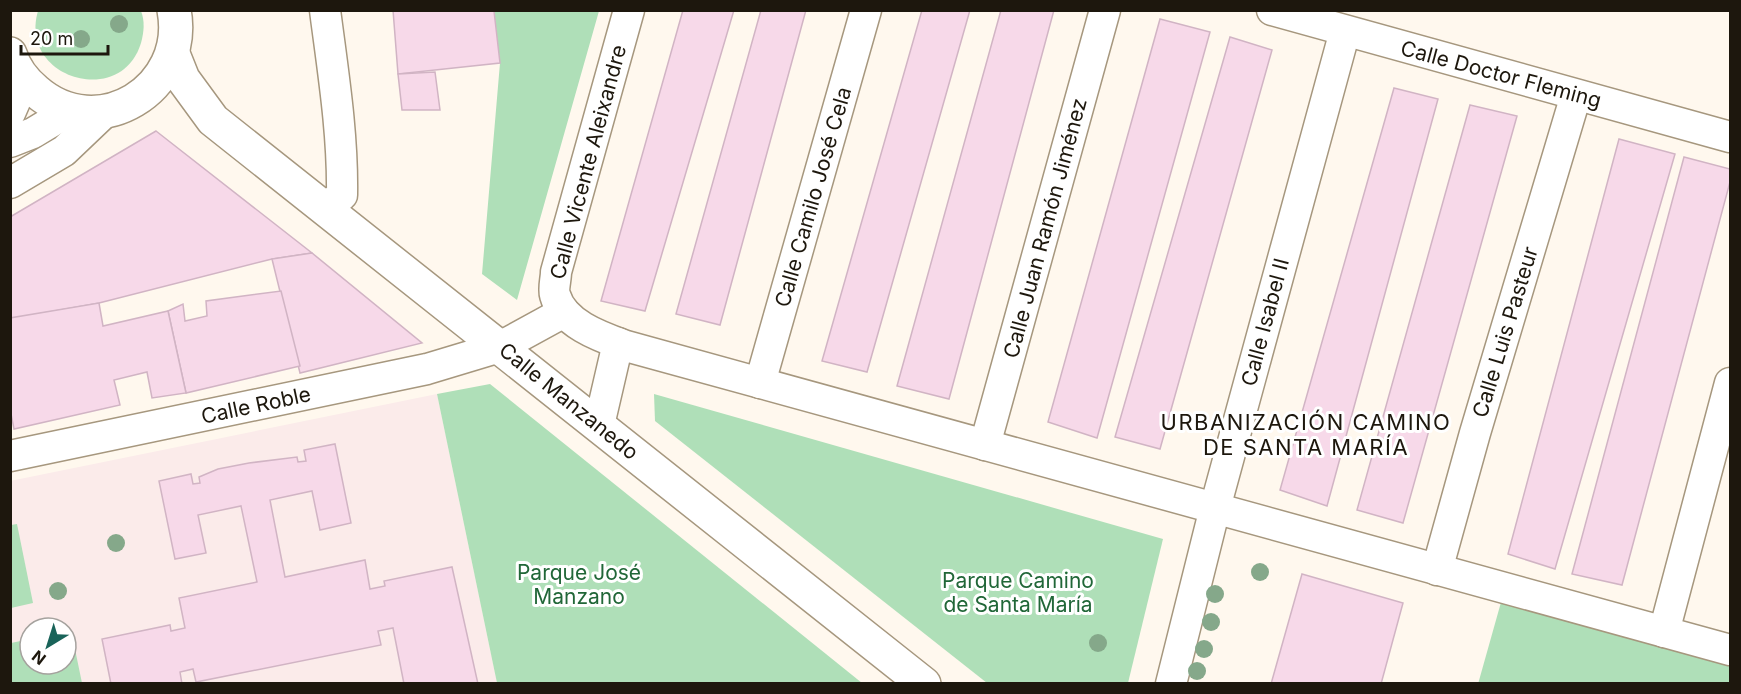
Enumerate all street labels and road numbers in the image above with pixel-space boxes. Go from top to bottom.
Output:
street label: Calle Doctor Fleming [1398,35,1604,113]
street label: Calle Vicente Aleixandre [545,42,631,282]
street label: Calle Camilo José Cela [770,84,856,310]
street label: Calle Juan Ramón Jiménez [998,95,1092,361]
street label: Calle Luis Pasteur [1467,243,1543,420]
street label: Calle Isabel II [1236,255,1294,389]
street label: Calle Manzanedo [494,337,644,465]
street label: Calle Roble [199,381,313,429]

